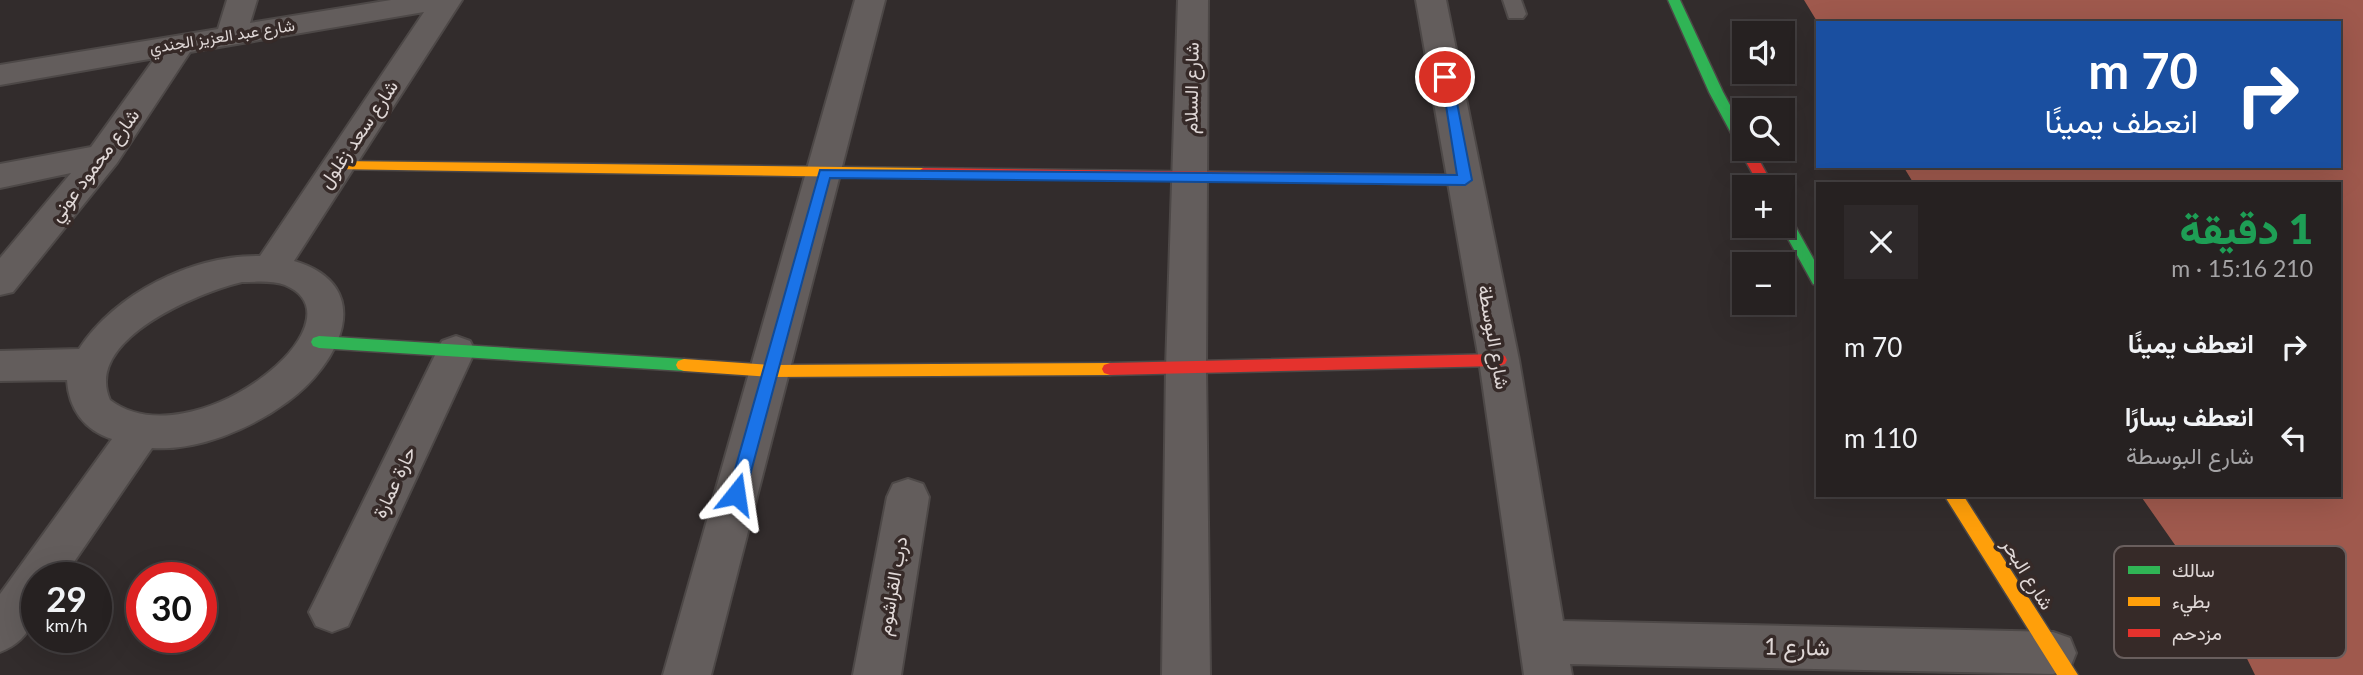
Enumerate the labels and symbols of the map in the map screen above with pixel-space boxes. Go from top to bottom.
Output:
street label: شارع عبد العزيز الجندي [148,15,297,61]
street label: شارع السلام [1178,42,1205,134]
pin [1415,47,1475,107]
street label: شارع سعد زغلول [313,75,404,193]
street label: شارع محمود عوني [44,104,148,229]
street label: شارع البوسطة [1472,283,1515,391]
street label: حارة عمارة [367,442,421,522]
position arrow [699,457,773,531]
street label: شارع البحر [1995,533,2059,615]
street label: درب القراشوم [871,535,913,638]
legend [2114,546,2346,658]
text: سالك [2172,558,2215,581]
speed limit sign: 30 [126,562,217,653]
text: بطيء [2172,589,2210,617]
text: مزدحم [2172,621,2222,646]
street label: شارع 1 [1764,631,1830,664]

